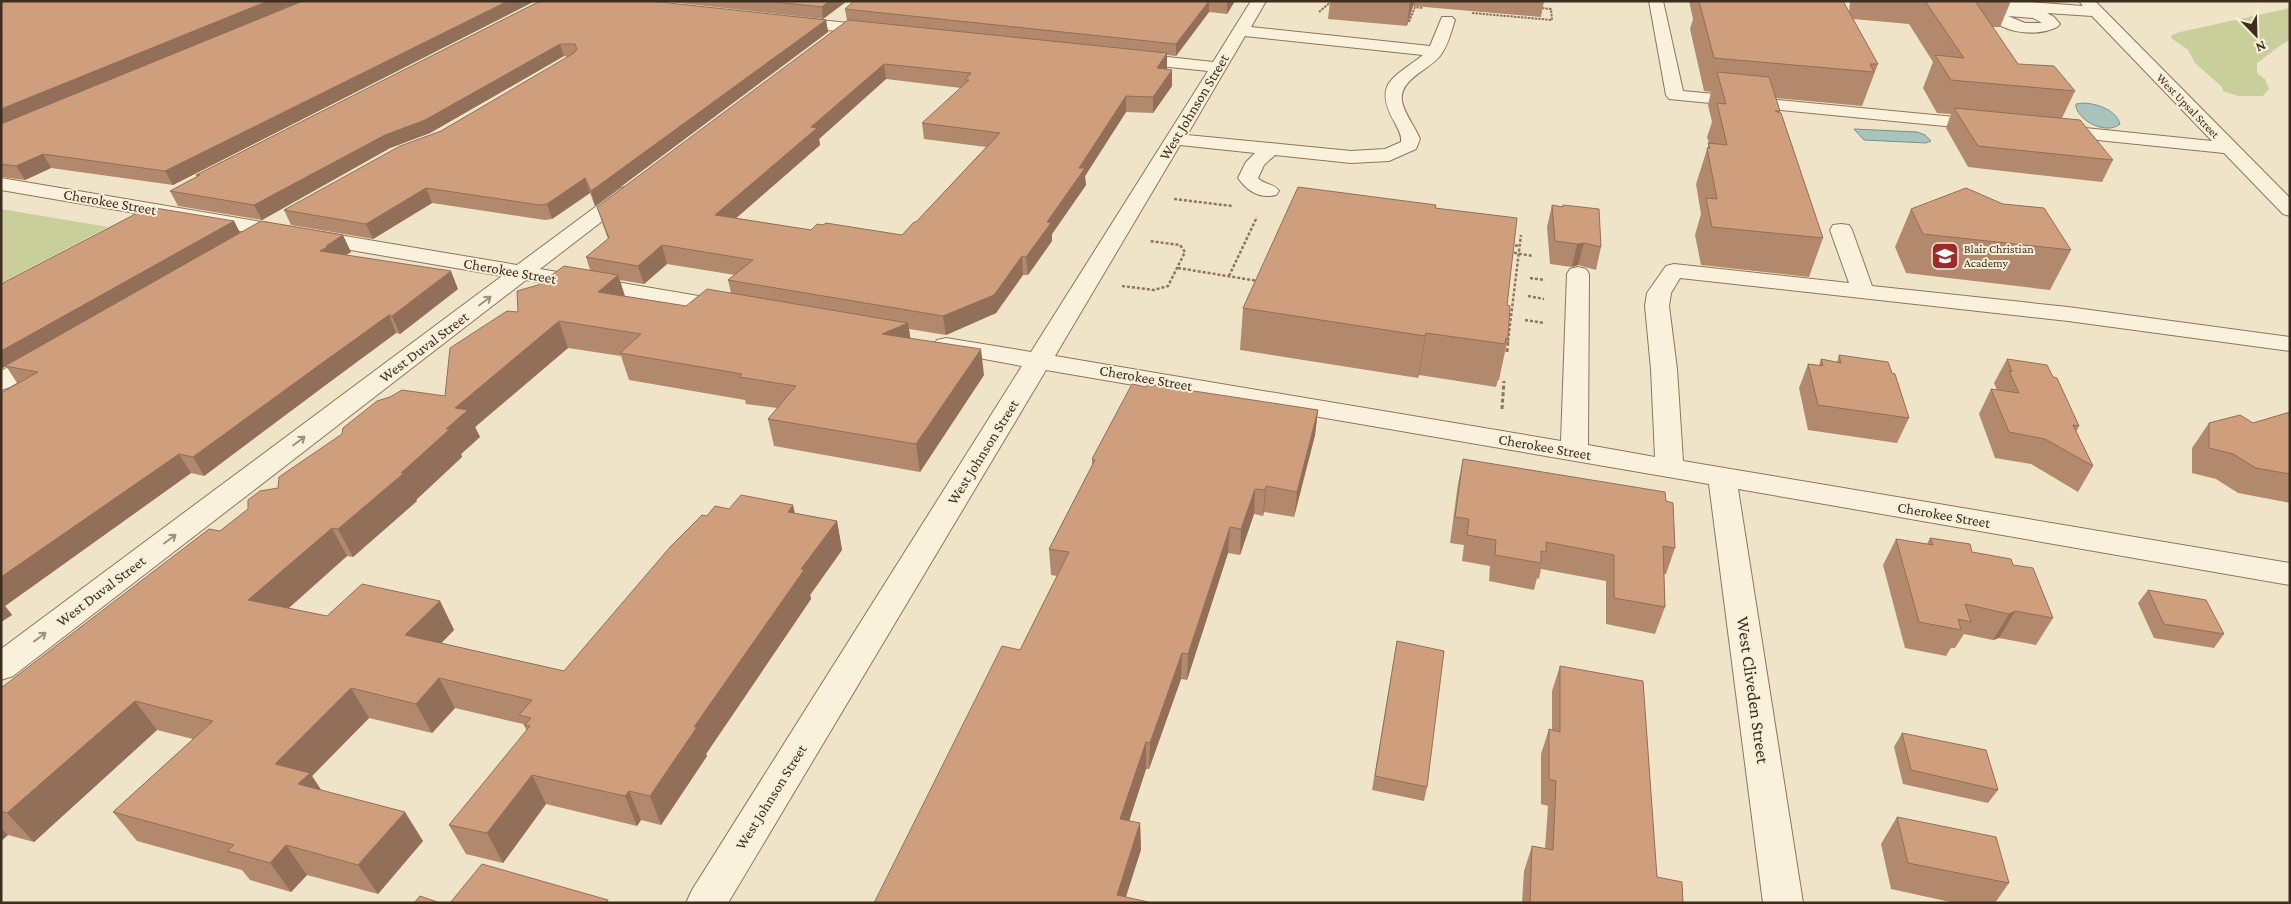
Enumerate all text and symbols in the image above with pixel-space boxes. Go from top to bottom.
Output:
north arrow [2231,10,2281,60]
text: N [2253,38,2269,56]
street label: West Johnson Street [1156,50,1233,163]
street label: West Upsal Street [2154,71,2223,142]
street label: Cherokee Street [62,186,159,218]
school or university icon: Blair Christian Academy [1930,241,1960,271]
place label: Blair Christian Academy [1964,242,2034,270]
street label: Cherokee Street [462,255,559,287]
one-way arrow [478,296,492,306]
street label: West Duval Street [376,308,472,386]
street label: Cherokee Street [1098,362,1195,394]
street label: West Johnson Street [944,396,1023,508]
street label: Cherokee Street [1497,431,1594,463]
one-way arrow [292,436,306,446]
street label: Cherokee Street [1896,499,1993,531]
one-way arrow [163,534,177,544]
street label: West Duval Street [53,552,149,630]
street label: West Cliveden Street [1733,615,1773,766]
one-way arrow [33,632,46,643]
street label: West Johnson Street [732,741,811,853]

